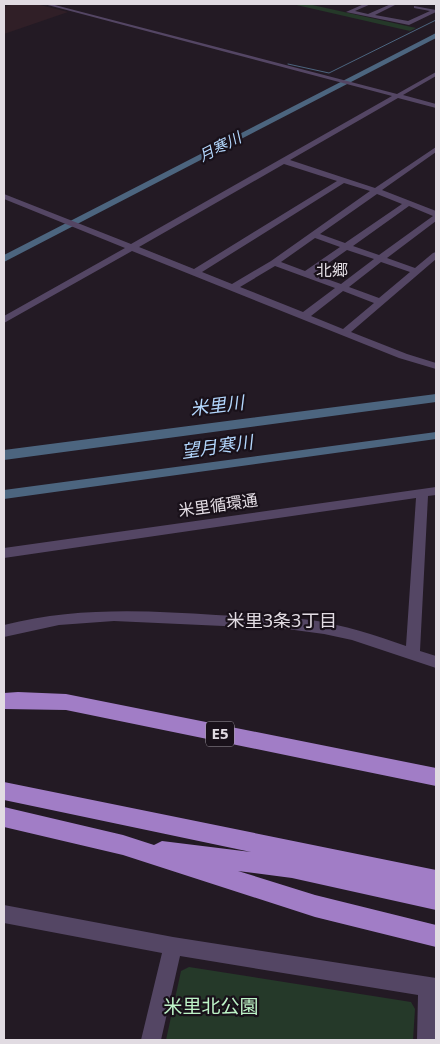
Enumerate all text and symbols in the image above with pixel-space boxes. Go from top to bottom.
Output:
water label: 月寒川 [195,126,246,165]
district label: 北郷 [316,259,348,281]
water label: 米里川 [189,390,247,420]
water label: 望月寒川 [180,429,256,463]
street label: 米里循環通 [177,489,259,521]
district label: 米里3条3丁目 [227,608,337,632]
road number: E5 [206,722,234,746]
park label: 米里北公園 [163,993,259,1019]

